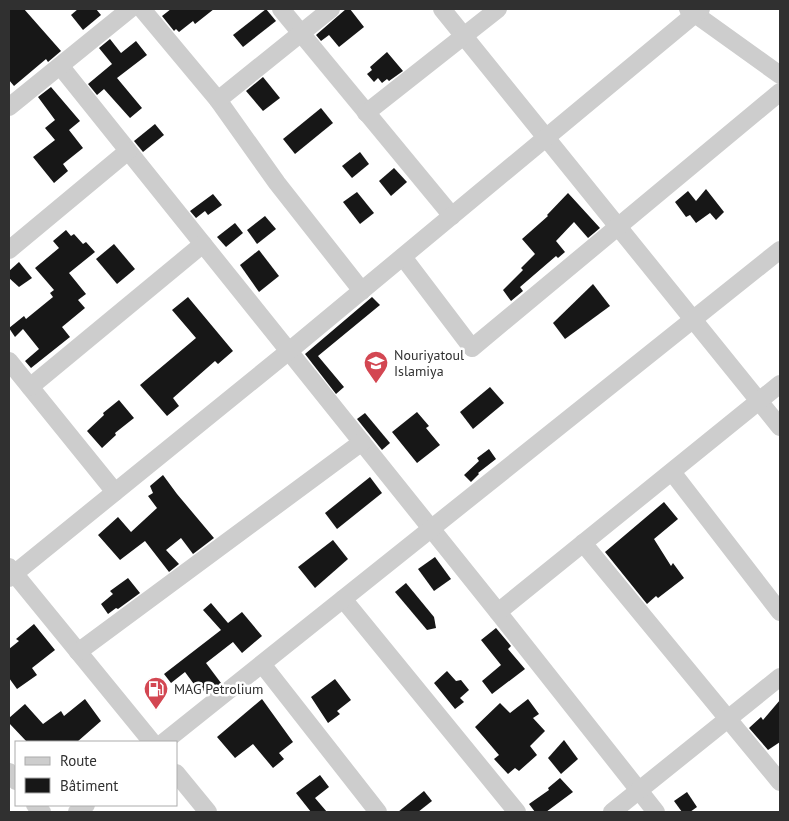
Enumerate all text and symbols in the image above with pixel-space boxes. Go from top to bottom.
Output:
place label: Nouriyatoul Islamiya [394,346,464,380]
school or university icon: Nouriyatoul Islamiya [363,350,389,384]
fuel station icon: MAG Petrolium [143,676,169,710]
place label: MAG Petrolium [174,680,263,698]
legend [15,741,178,806]
text: Route [60,751,97,770]
text: Bâtiment [60,776,118,795]

